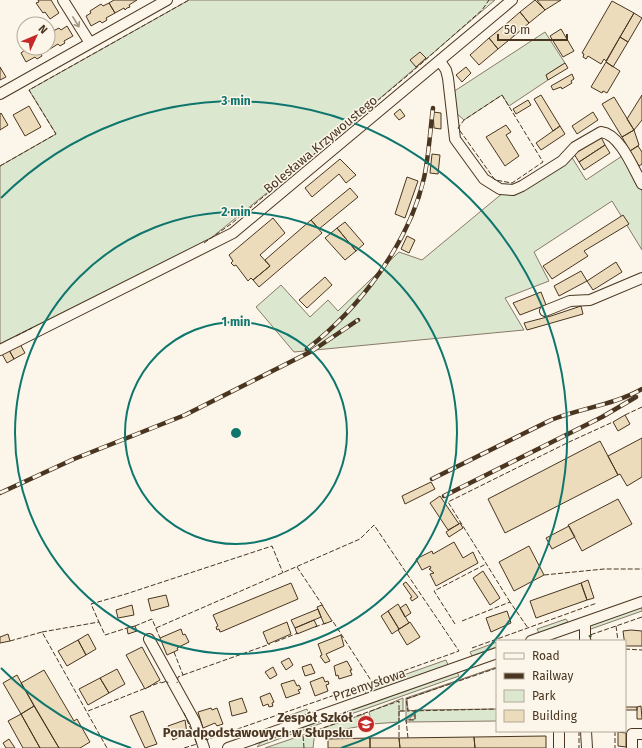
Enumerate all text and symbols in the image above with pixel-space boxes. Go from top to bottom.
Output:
north arrow [16,16,56,56]
one-way arrow [73,16,81,28]
scale bar [498,16,567,42]
text: N [36,22,50,37]
text: 50 m [504,23,530,37]
street label: Bolesława Krzywoustego [260,92,380,196]
text: 3 min [220,94,251,108]
text: 2 min [221,205,251,219]
text: 1 min [222,315,250,329]
centre of rings [229,426,243,440]
legend [496,640,626,732]
text: Road [532,649,560,663]
street label: Przemysłowa [331,665,407,704]
text: Railway [532,669,573,683]
text: Park [532,689,556,703]
text: Building [532,709,578,723]
place label: Zespół Szkół Ponadpodstawowych w Słupsku [163,710,353,740]
school or university icon: Zespół Szkół Ponadpodstawowych w Słupsku [356,714,376,734]

